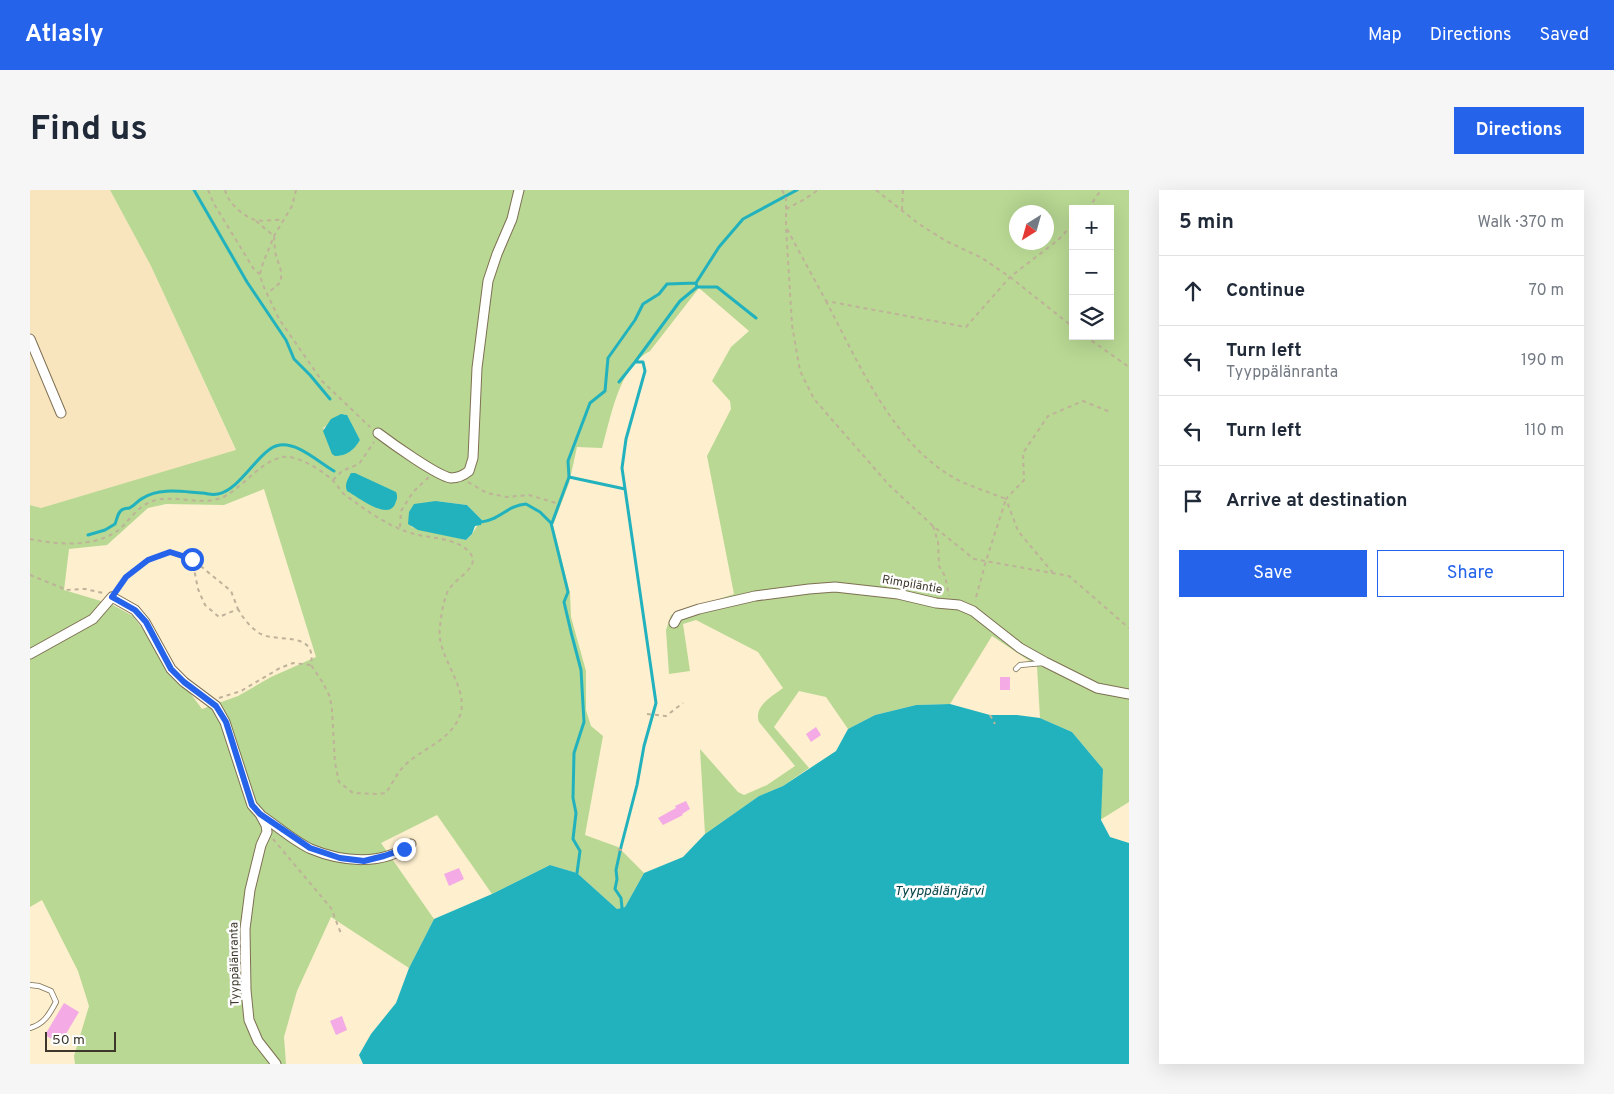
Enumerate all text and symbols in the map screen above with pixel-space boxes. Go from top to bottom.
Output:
text: Atlasly [25,20,104,50]
text: Map [1368,24,1402,47]
text: Directions [1430,24,1512,47]
text: Saved [1540,24,1589,47]
button: Directions [1454,107,1584,154]
text: Find us [30,108,148,152]
north arrow [1009,205,1054,250]
map controls [1069,205,1114,340]
button: + [1069,205,1114,250]
text: 5 min [1179,209,1234,236]
text: Walk · 370 m [1477,213,1564,233]
button: − [1069,250,1114,295]
icon: ahead [1179,277,1207,305]
text: Continue [1226,279,1305,303]
text: 70 m [1529,281,1564,301]
button: layers [1069,295,1114,340]
text: Turn left [1226,339,1302,363]
icon: left [1179,347,1207,375]
text: 190 m [1521,351,1564,371]
text: Tyyppälänranta [1226,363,1338,383]
icon: left [1179,417,1207,445]
text: Turn left [1226,419,1302,443]
text: 110 m [1524,421,1564,441]
icon: arrive [1179,487,1207,515]
text: Arrive at destination [1226,489,1407,513]
route start [181,548,204,571]
button: Save [1179,550,1367,597]
button: Share [1377,550,1564,597]
street label: Rimpiläntie [881,572,943,598]
route end [393,838,416,861]
water label: Tyyppälänjärvi [894,883,985,900]
street label: Tyyppälänranta [226,922,244,1006]
scale bar [45,1029,116,1052]
text: 50 m [52,1032,85,1049]

